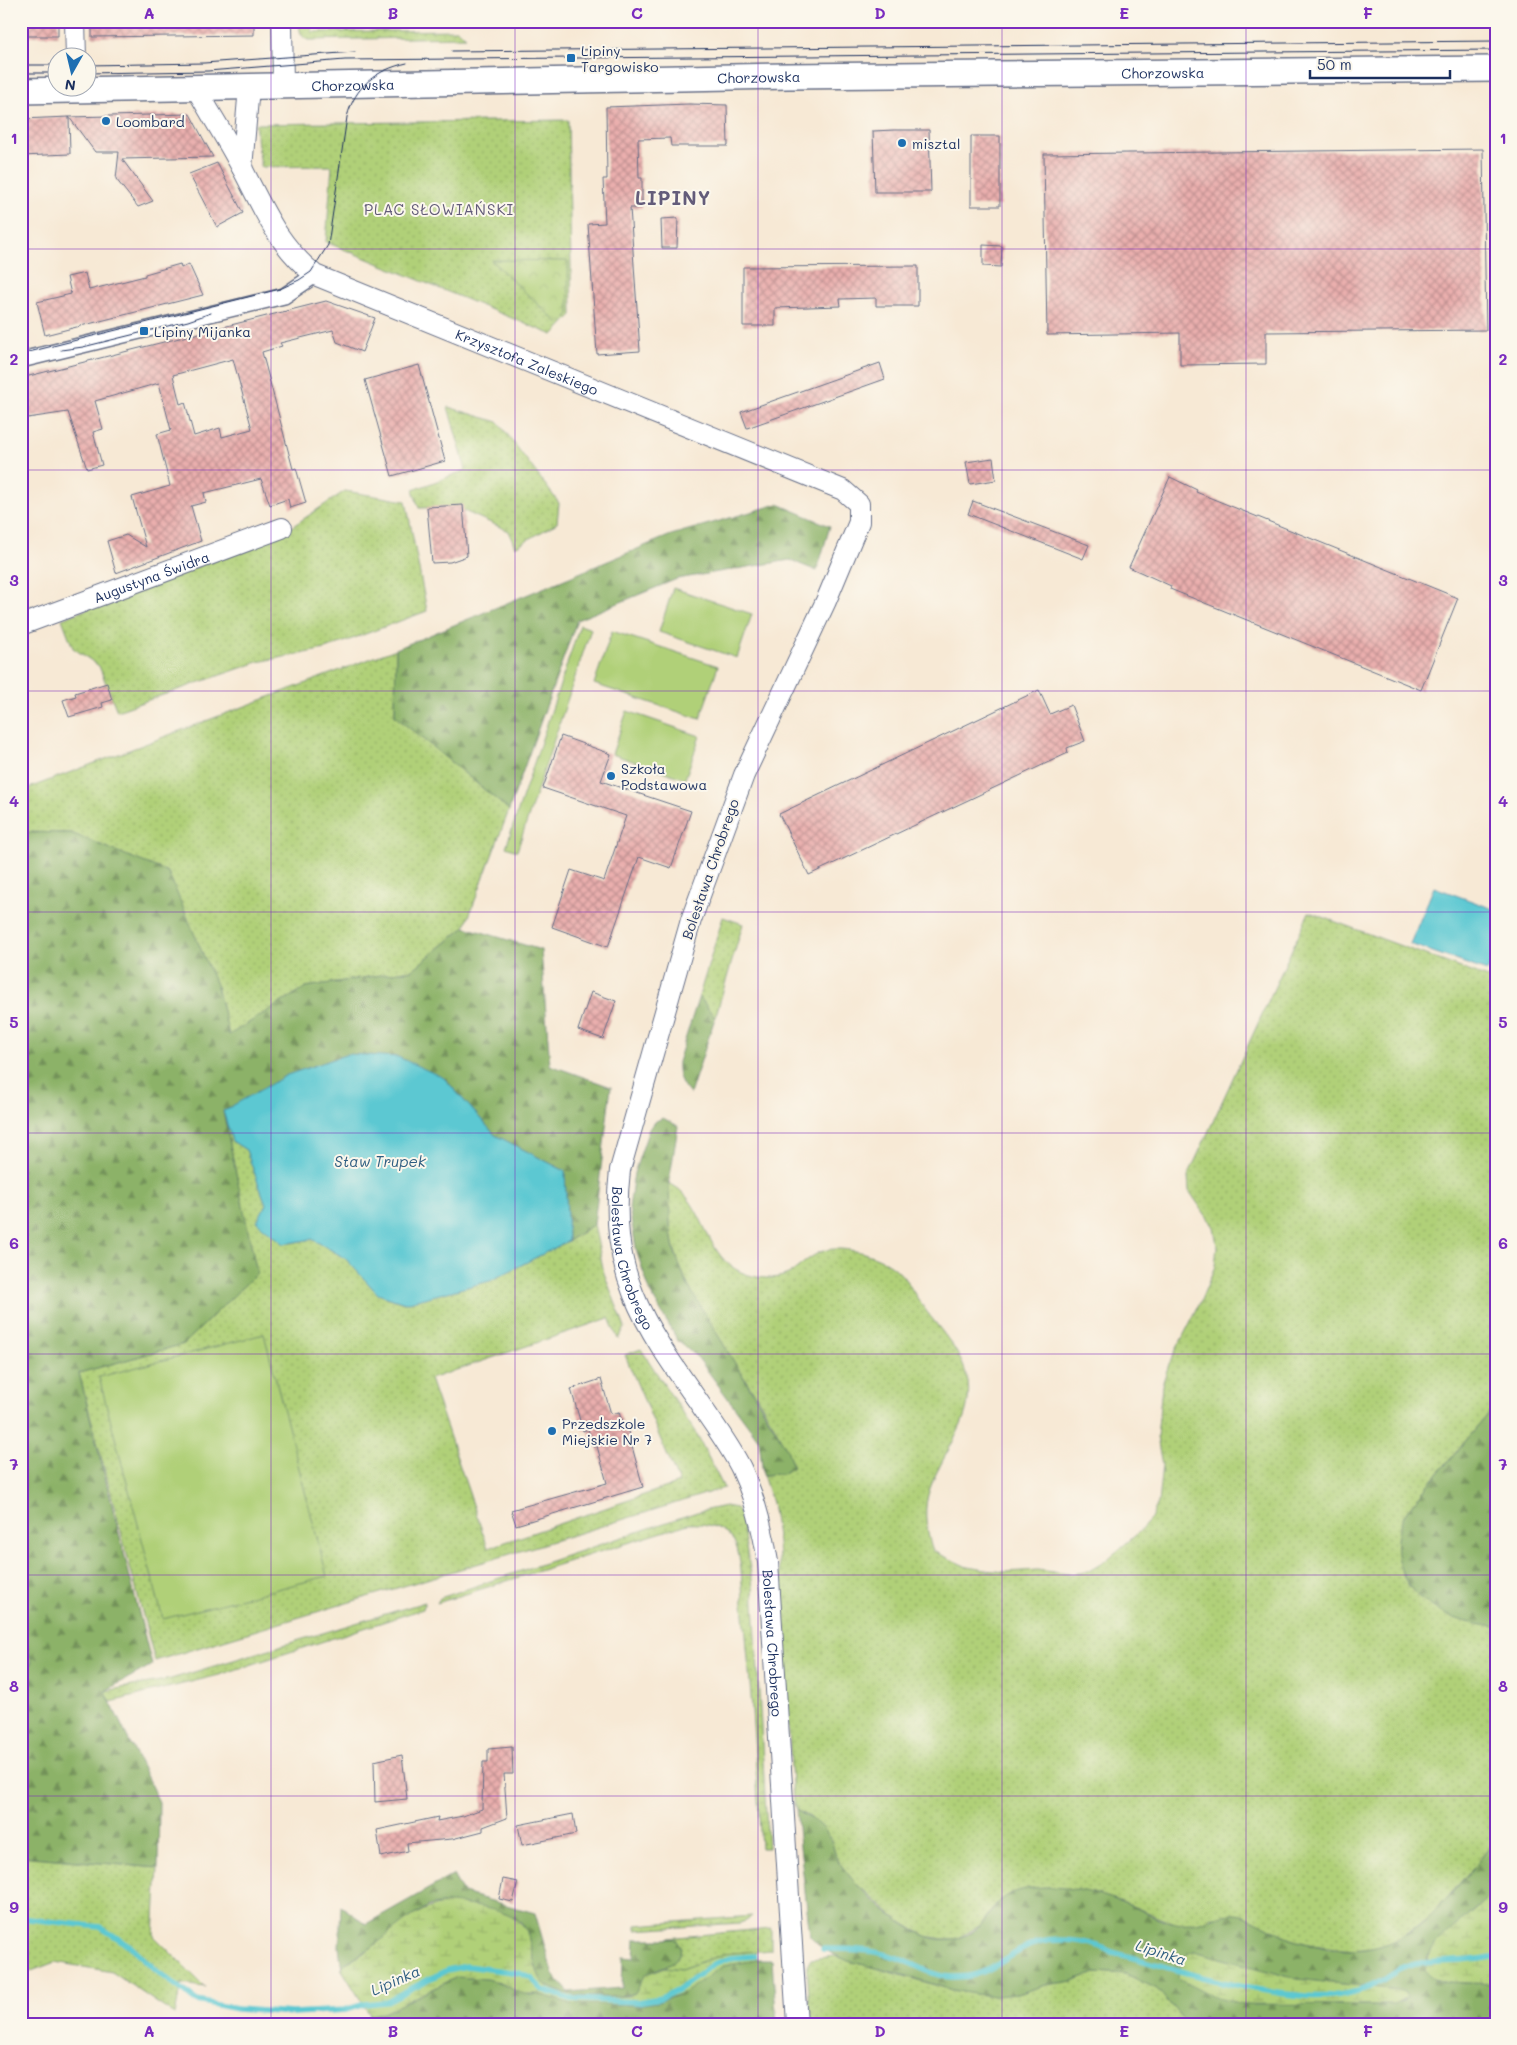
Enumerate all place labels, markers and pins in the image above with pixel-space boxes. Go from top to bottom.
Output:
place label: Lipiny Targowisko [581,41,659,76]
marker: Lipiny Targowisko [565,52,577,64]
place label: Loombard [116,112,185,131]
marker: Loombard [100,115,112,127]
place label: misztal [912,134,960,153]
marker: misztal [896,137,908,149]
place label: Lipiny Mijanka [154,322,251,341]
marker: Lipiny Mijanka [138,325,150,337]
place label: Szkoła Podstawowa [621,759,707,794]
marker: Szkoła Podstawowa [605,770,617,782]
place label: Przedszkole Miejskie Nr 7 [562,1414,652,1449]
marker: Przedszkole Miejskie Nr 7 [546,1425,558,1437]

